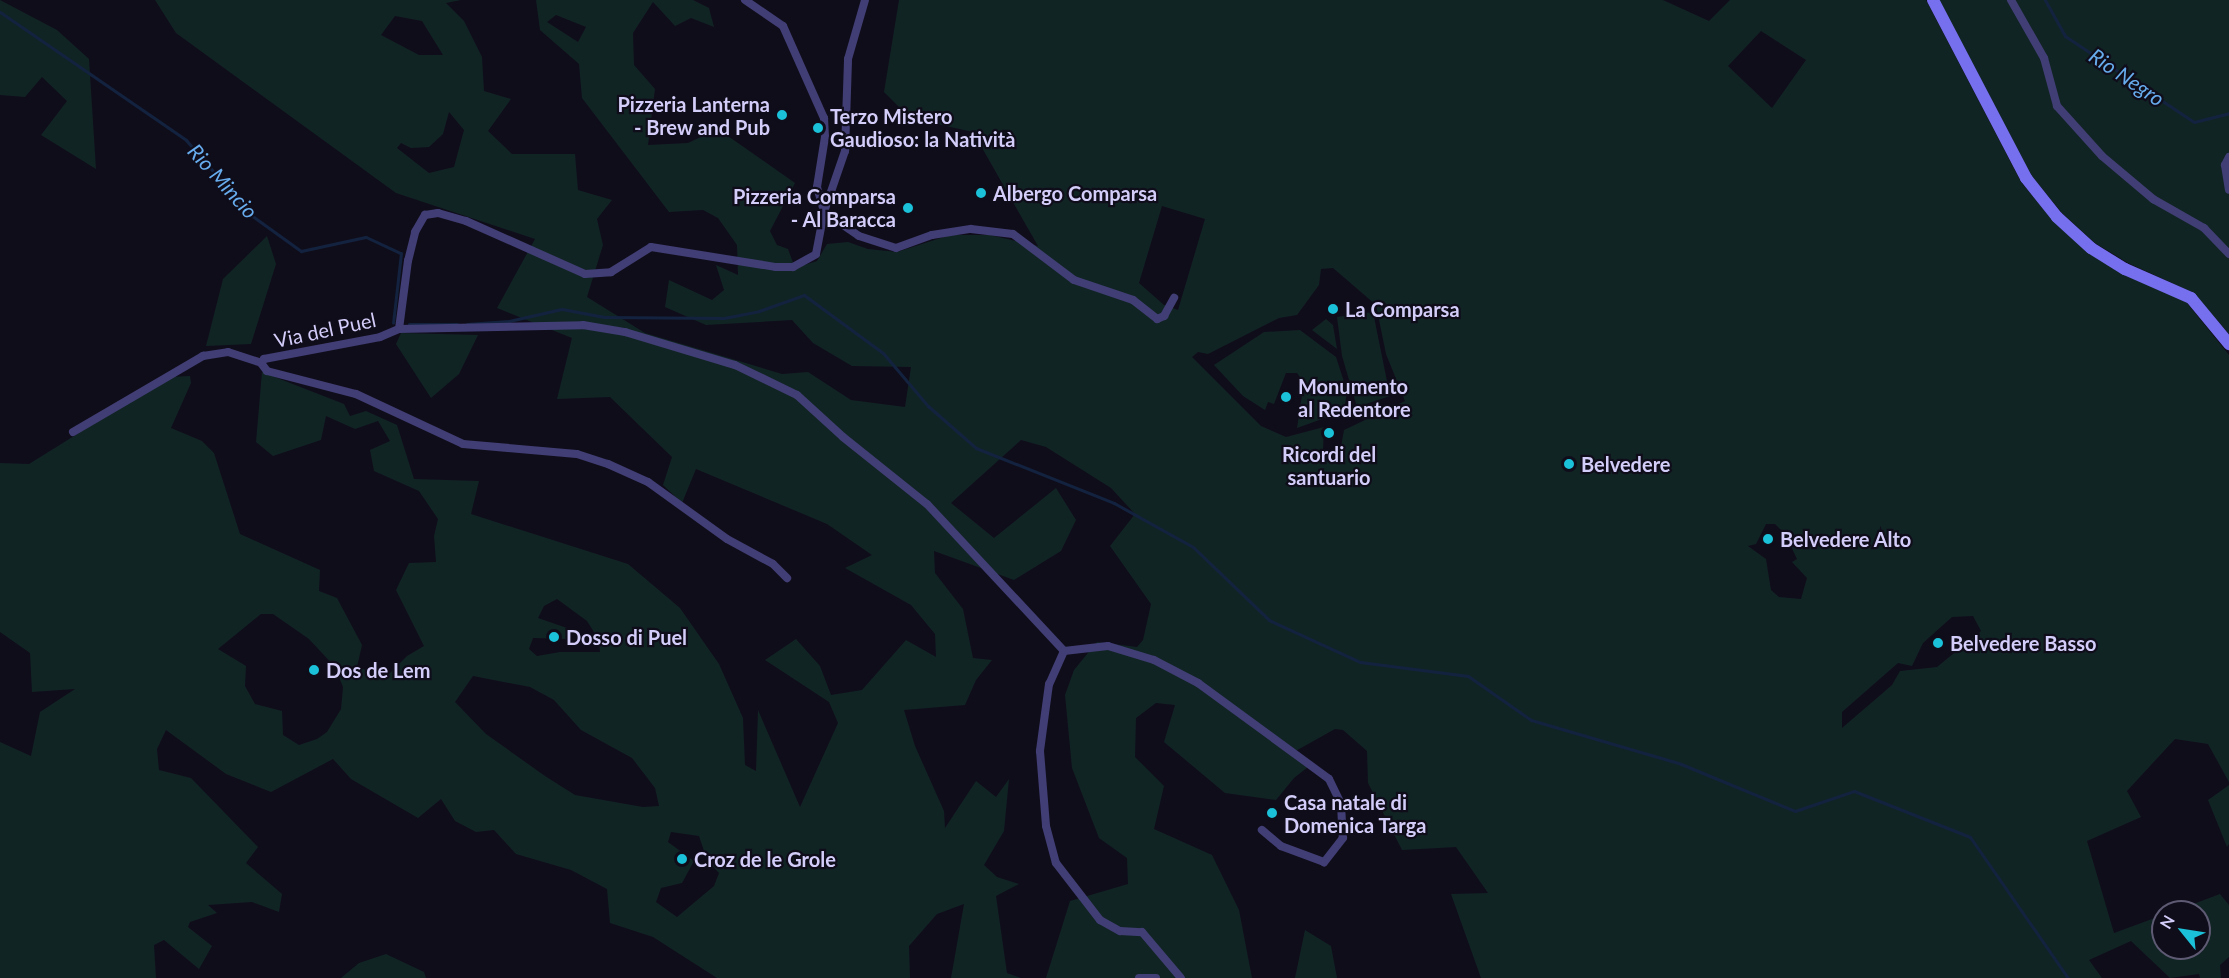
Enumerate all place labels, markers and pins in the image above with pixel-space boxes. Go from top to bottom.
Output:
place label: Pizzeria Lanterna - Brew and Pub [618,92,770,139]
place label: Terzo Mistero Gaudioso: la Natività [830,104,1015,151]
marker: Pizzeria Lanterna - Brew and Pub [775,108,789,122]
marker: Terzo Mistero Gaudioso: la Natività [811,121,825,135]
place label: Albergo Comparsa [993,181,1157,205]
place label: Pizzeria Comparsa - Al Baracca [733,184,896,231]
marker: Albergo Comparsa [974,186,988,200]
marker: Pizzeria Comparsa - Al Baracca [901,201,915,215]
place label: La Comparsa [1345,297,1460,321]
marker: La Comparsa [1326,302,1340,316]
place label: Monumento al Redentore [1298,374,1411,421]
marker: Monumento al Redentore [1279,390,1293,404]
marker: Ricordi del santuario [1322,426,1336,440]
place label: Ricordi del santuario [1282,442,1376,489]
place label: Belvedere [1581,452,1670,476]
marker: Belvedere [1562,457,1576,471]
place label: Belvedere Alto [1780,527,1912,551]
marker: Belvedere Alto [1761,532,1775,546]
place label: Dosso di Puel [566,625,687,649]
marker: Dosso di Puel [547,630,561,644]
place label: Belvedere Basso [1950,631,2097,655]
marker: Belvedere Basso [1931,636,1945,650]
place label: Dos de Lem [326,658,430,682]
marker: Dos de Lem [307,663,321,677]
place label: Casa natale di Domenica Targa [1284,790,1427,837]
marker: Casa natale di Domenica Targa [1265,806,1279,820]
place label: Croz de le Grole [694,847,836,871]
marker: Croz de le Grole [675,852,689,866]

